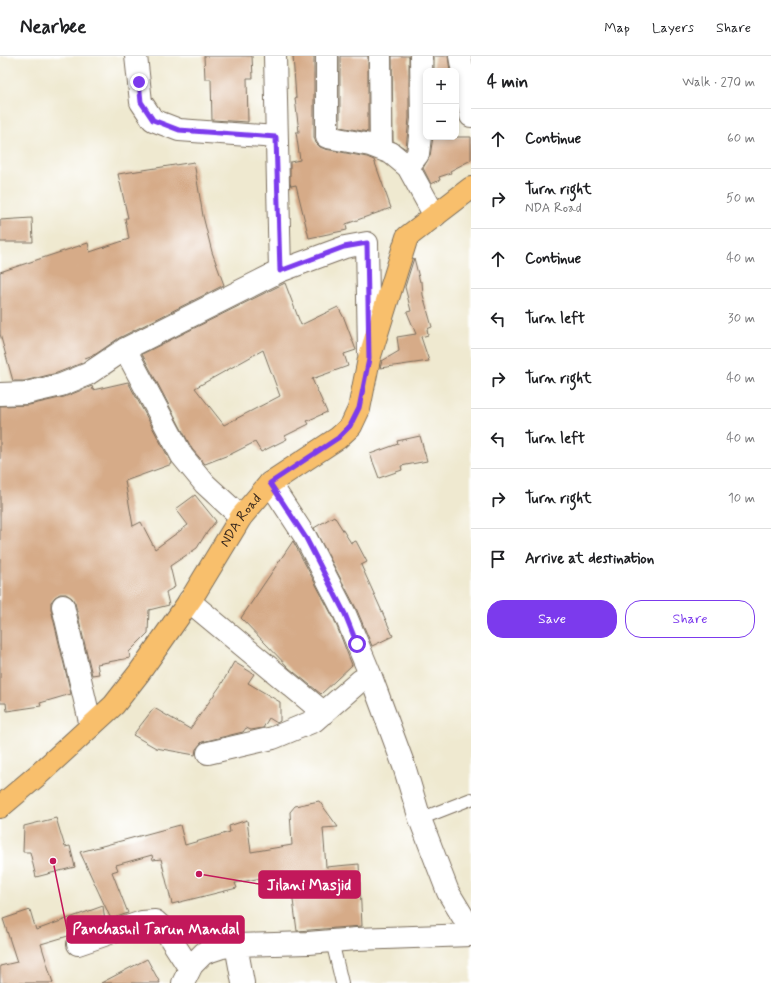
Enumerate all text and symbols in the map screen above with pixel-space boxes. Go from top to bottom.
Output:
text: Nearbee [20,15,86,40]
text: Map [604,19,630,37]
text: Layers [652,19,694,37]
text: Share [716,19,751,37]
map controls [423,68,459,140]
button: + [423,68,459,104]
text: 4 min [487,71,528,93]
route end [130,73,148,91]
text: Walk · 270 m [682,74,755,91]
button: − [423,104,459,140]
icon: ahead [487,128,509,150]
text: Continue [525,129,581,149]
text: 60 m [727,130,755,147]
text: Turn right [525,180,592,200]
icon: right [487,188,509,210]
text: 50 m [726,190,755,207]
text: NDA Road [525,200,582,217]
icon: ahead [487,248,509,270]
text: Continue [525,249,581,269]
text: 40 m [726,250,755,267]
icon: left [487,308,509,330]
text: Turn left [525,309,585,329]
text: 30 m [728,310,755,327]
icon: right [487,368,509,390]
text: Turn right [525,369,592,389]
text: 40 m [726,370,755,387]
icon: left [487,428,509,450]
text: Turn left [525,429,585,449]
text: 40 m [726,430,755,447]
icon: right [487,488,509,510]
text: Turn right [525,489,592,509]
street label: NDA Road [216,490,266,550]
text: 10 m [728,490,755,507]
icon: arrive [487,548,509,570]
text: Arrive at destination [525,549,654,569]
button: Save [487,600,617,638]
button: Share [625,600,755,638]
route start [348,635,366,653]
callout: Jilani Masjid [259,871,360,898]
text: Jilani Masjid [267,876,351,896]
callout: Panchashil Tarun Mandal [67,916,244,943]
text: Panchashil Tarun Mandal [73,920,240,940]

